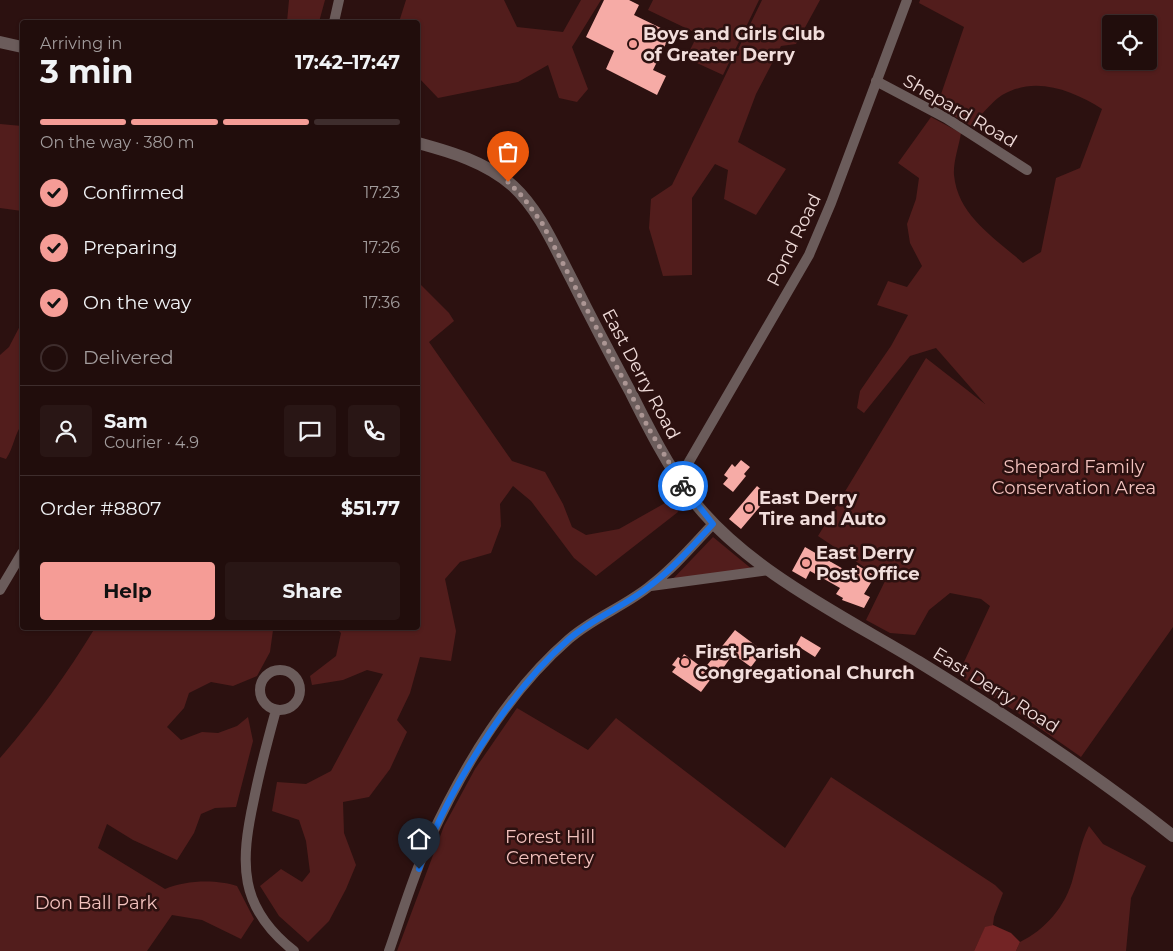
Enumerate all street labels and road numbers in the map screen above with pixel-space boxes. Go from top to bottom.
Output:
street label: Shepard Road [899,70,1021,152]
street label: Pond Road [762,190,826,290]
street label: East Derry Road [597,305,685,443]
street label: East Derry Road [929,642,1063,738]

